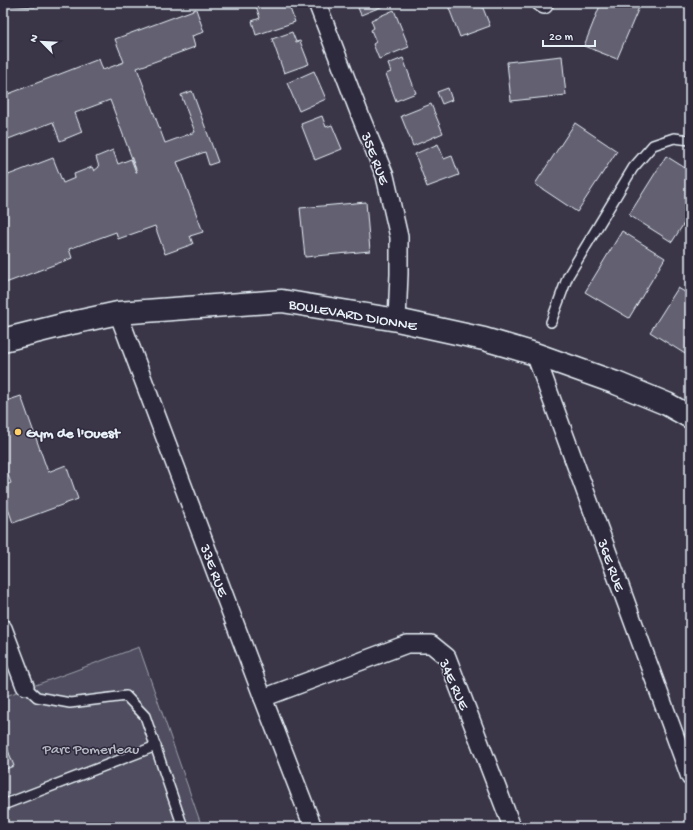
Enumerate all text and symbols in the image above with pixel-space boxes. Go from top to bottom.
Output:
north arrow [22,22,62,62]
scale bar [543,22,595,48]
text: 20 m [549,31,574,45]
text: N [28,33,42,44]
street label: 35E RUE [356,129,393,188]
street label: BOULEVARD DIONNE [286,296,419,336]
place label: Gym de l'Ouest [26,425,122,443]
marker: Gym de l'Ouest [13,427,23,437]
street label: 36E RUE [592,536,628,595]
street label: 33E RUE [195,541,232,600]
street label: 34E RUE [434,656,473,714]
park label: Parc Pomerleau [42,741,139,759]

